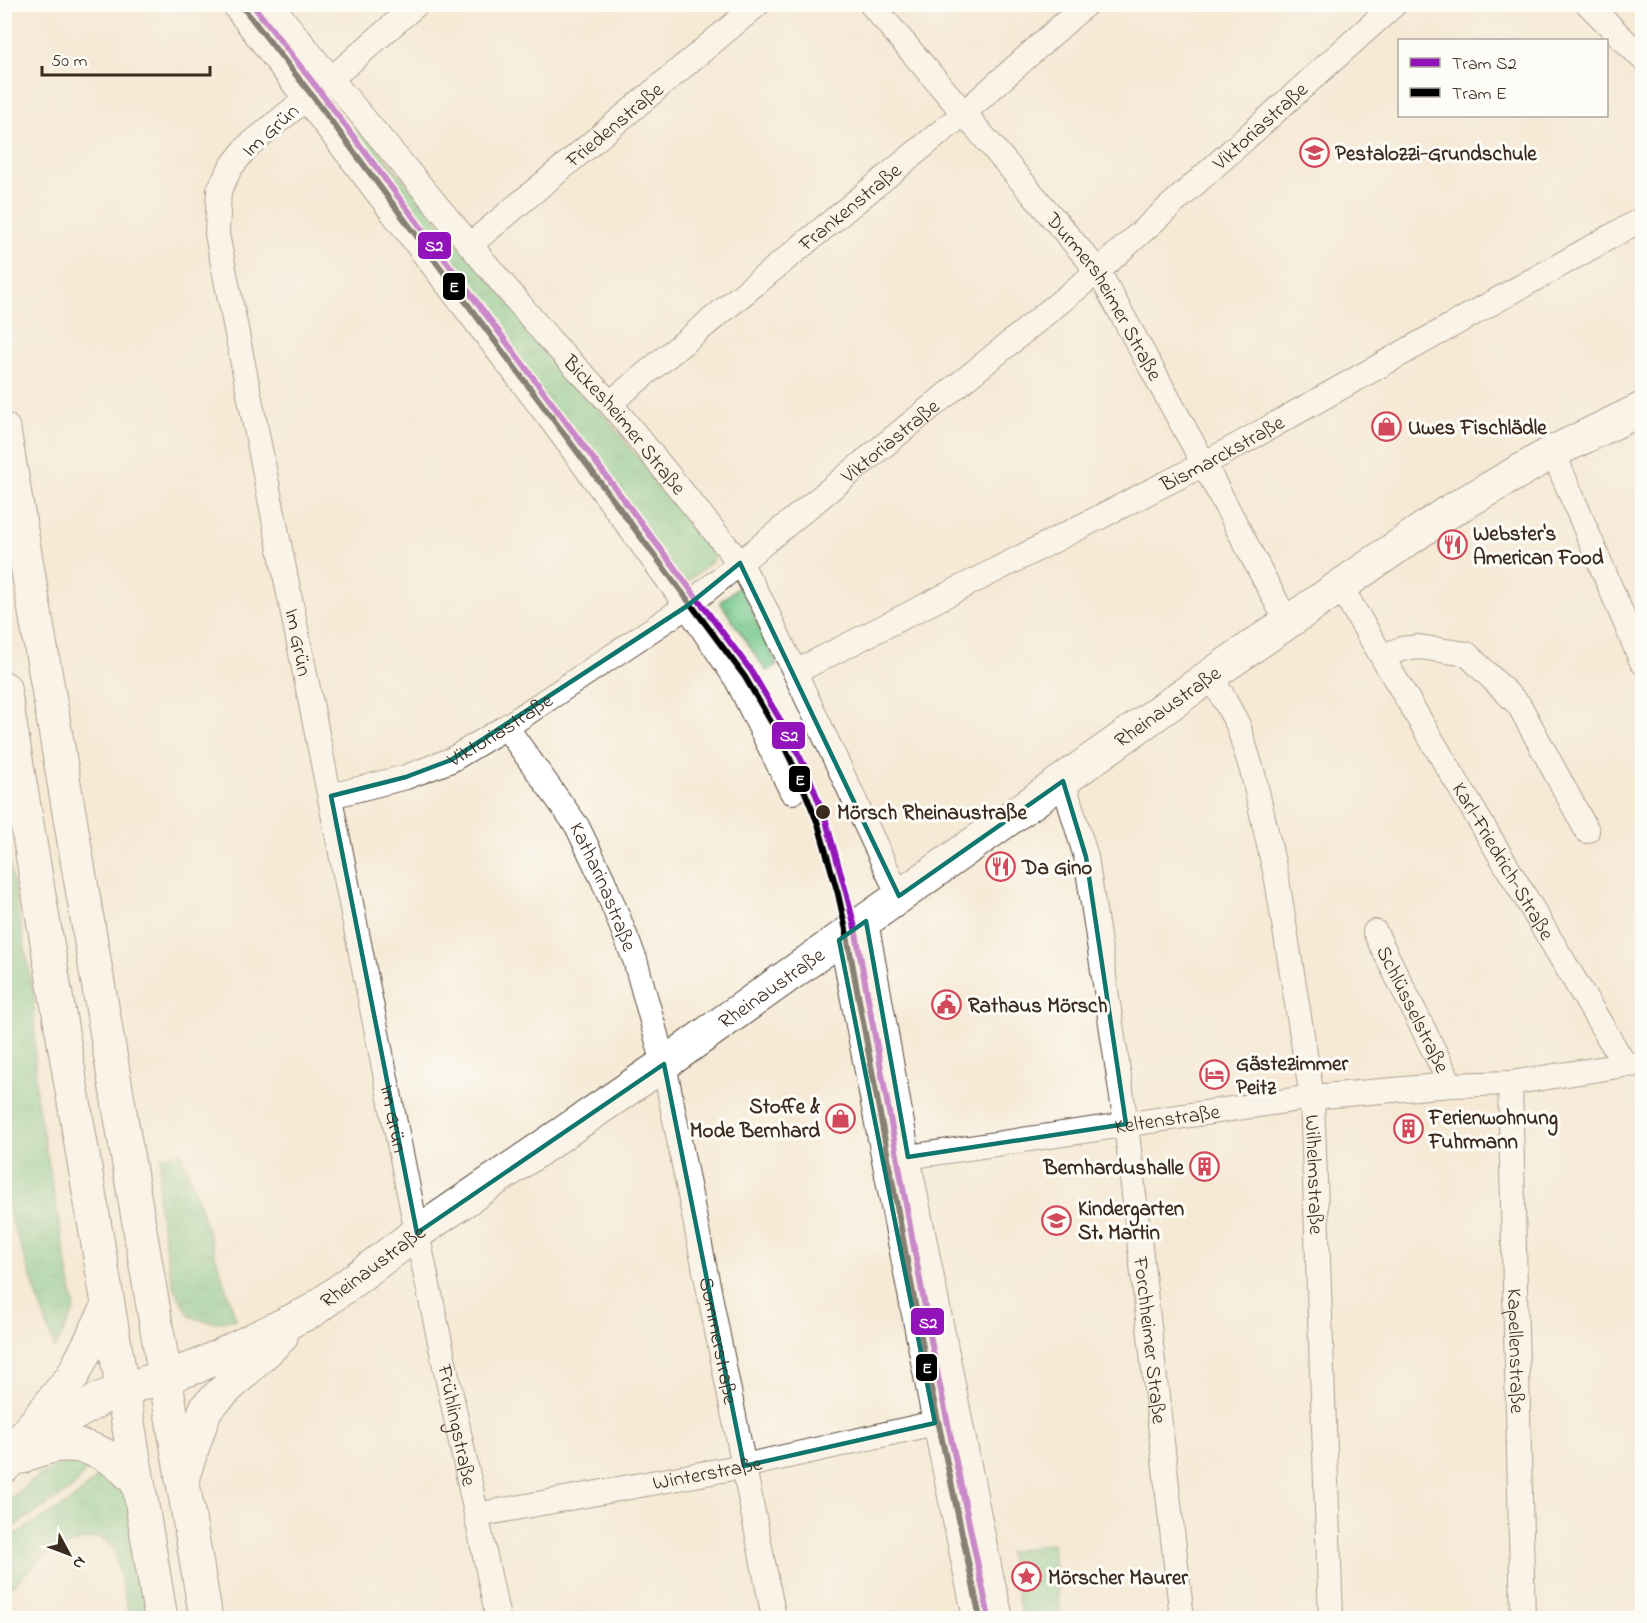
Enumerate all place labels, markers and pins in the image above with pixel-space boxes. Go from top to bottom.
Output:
school or university icon: Pestalozzi-Grundschule [1298,137,1330,169]
place label: Pestalozzi-Grundschule [1335,140,1537,170]
shop icon: Uwes Fischlädle [1371,411,1403,443]
place label: Uwes Fischlädle [1408,414,1547,444]
place label: Webster's American Food [1473,520,1604,574]
restaurant icon: Webster's American Food [1436,529,1468,561]
place label: Mörsch Rheinaustraße [837,799,1027,829]
marker: Mörsch Rheinaustraße [814,803,832,821]
restaurant icon: Da Gino [985,851,1017,883]
place label: Da Gino [1021,854,1092,884]
public building icon: Rathaus Mörsch [931,989,963,1021]
place label: Rathaus Mörsch [968,992,1107,1022]
place label: Gästezimmer Peitz [1236,1050,1349,1104]
hotel icon: Gästezimmer Peitz [1199,1059,1231,1091]
place label: Stoffe & Mode Bernhard [690,1093,820,1147]
shop icon: Stoffe & Mode Bernhard [825,1102,857,1134]
place label: Ferienwohnung Fuhrmann [1428,1104,1558,1158]
building icon: Ferienwohnung Fuhrmann [1392,1113,1424,1145]
building icon: Bernhardushalle [1189,1151,1221,1183]
place label: Bernhardushalle [1043,1154,1185,1184]
place label: Kindergarten St. Martin [1078,1195,1184,1249]
school or university icon: Kindergarten St. Martin [1041,1204,1073,1236]
place icon: Mörscher Maurer [1011,1561,1043,1593]
place label: Mörscher Maurer [1048,1564,1188,1594]

